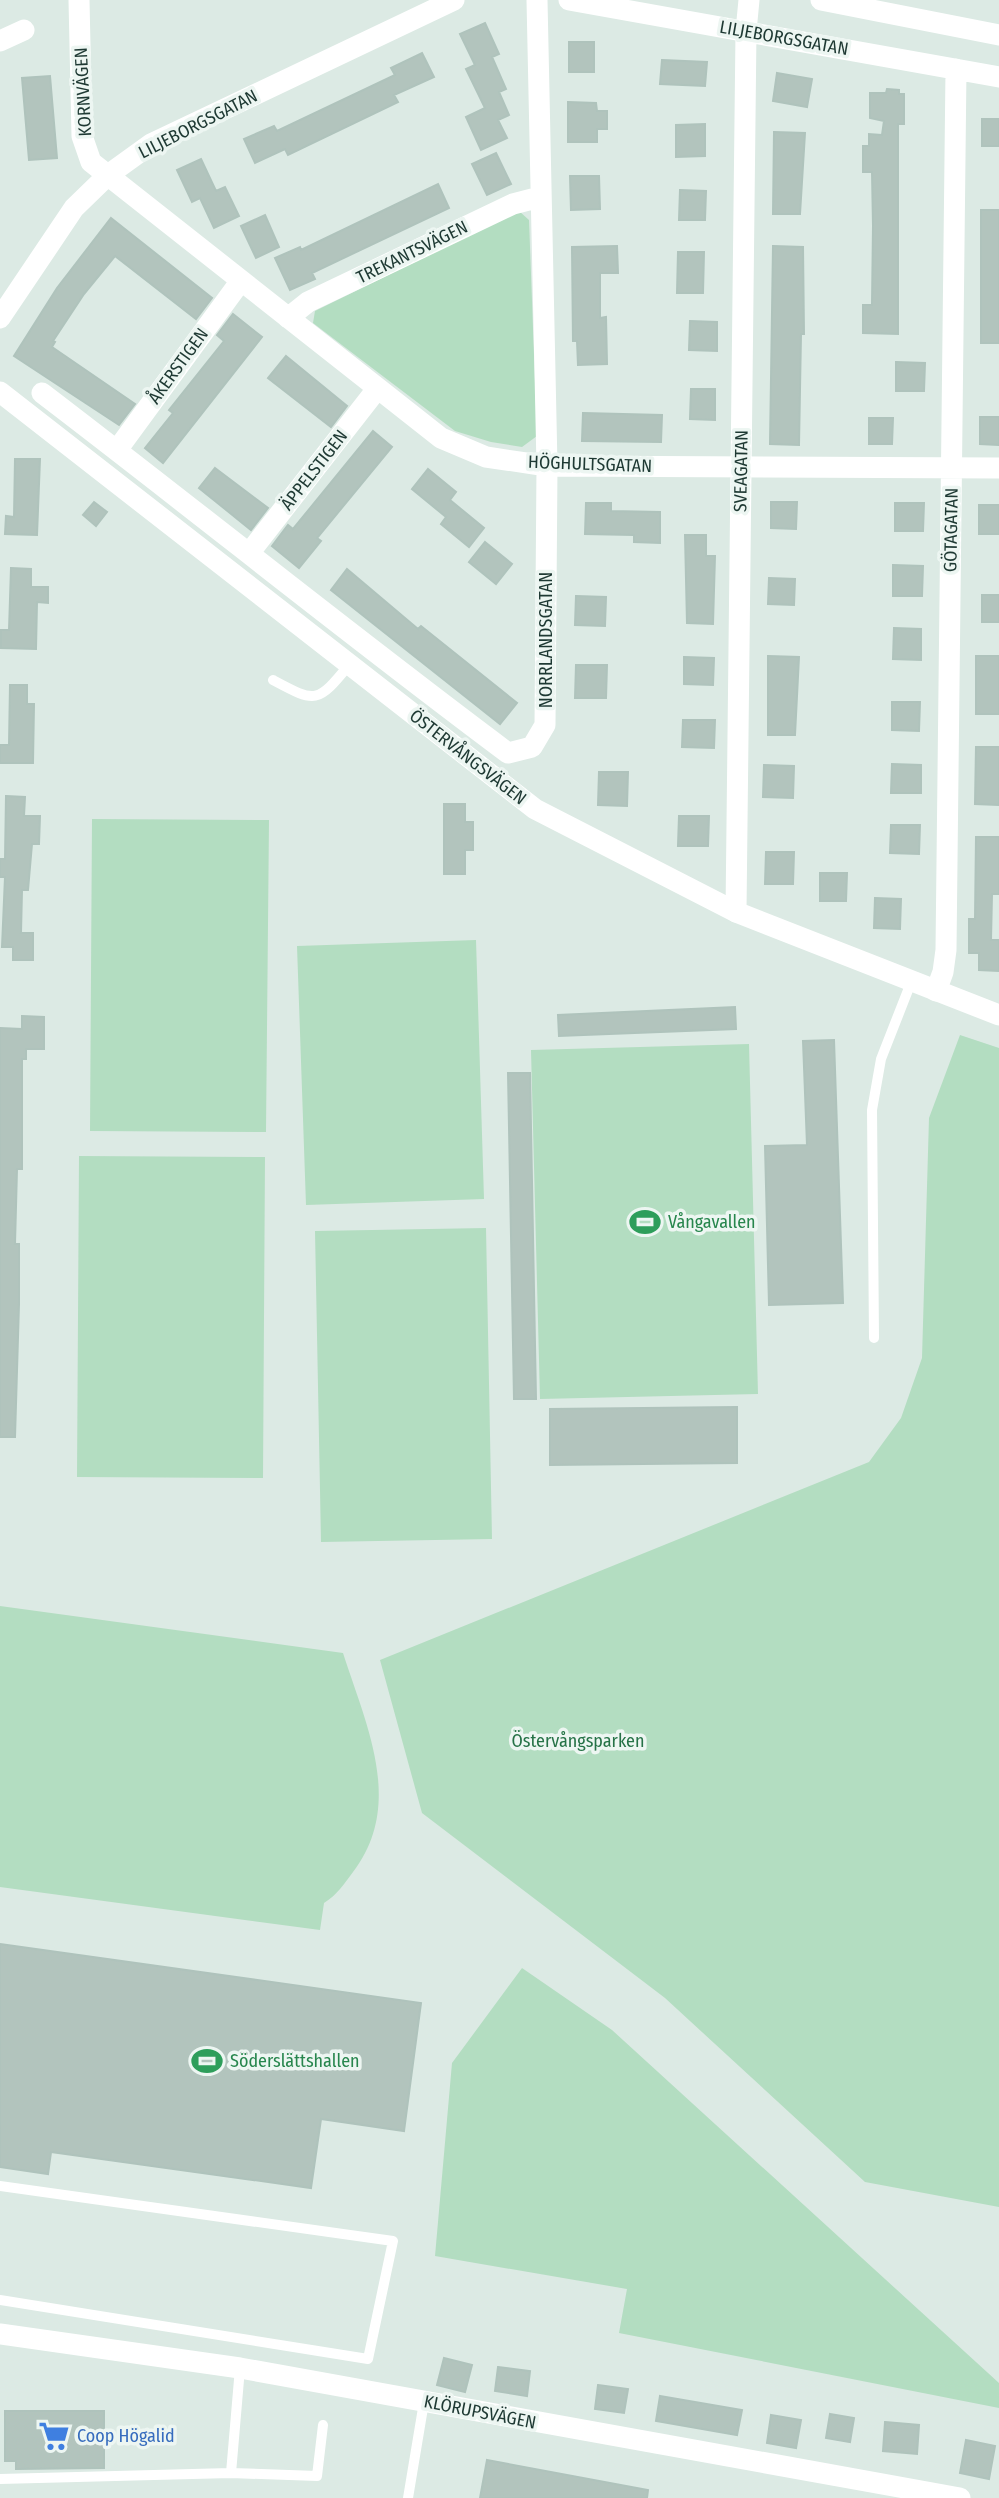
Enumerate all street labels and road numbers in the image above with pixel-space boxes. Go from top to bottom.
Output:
street label: LILJEBORGSGATAN [718,16,850,60]
street label: KORNVÄGEN [70,47,96,137]
street label: LILJEBORGSGATAN [135,85,261,163]
street label: TREKANTSVÄGEN [353,216,471,288]
street label: ÅKERSTIGEN [142,323,213,408]
street label: ÄPPELSTIGEN [276,426,352,514]
street label: SVEAGATAN [729,430,753,512]
street label: HÖGHULTSGATAN [528,451,652,477]
street label: GÖTAGATAN [939,488,963,572]
street label: NORRLANDSGATAN [535,572,557,708]
street label: ÖSTERVÅNGSVÄGEN [405,704,531,809]
street label: KLÖRUPSVÄGEN [422,2390,538,2434]

